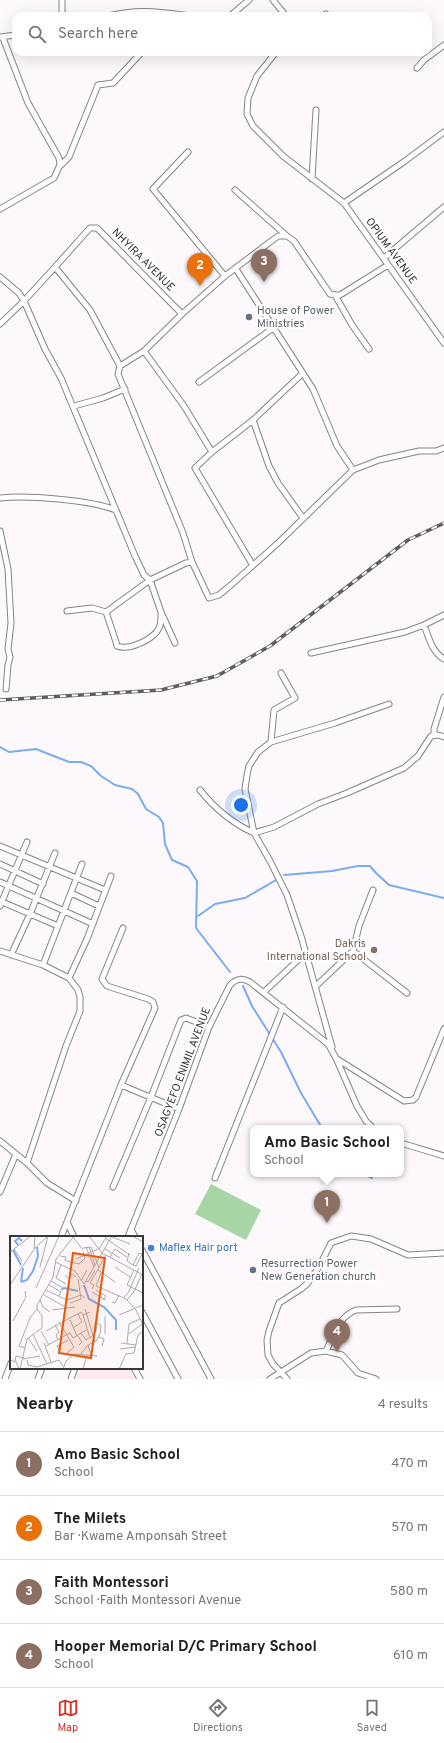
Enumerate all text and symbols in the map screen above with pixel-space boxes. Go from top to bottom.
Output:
search box [12,12,432,56]
icon: search [26,23,48,45]
text: Search here [58,25,138,44]
street label: OPIUM AVENUE [362,215,420,287]
street label: NHYIRA AVENUE [109,226,177,294]
pin: 3 [251,249,277,282]
pin: 2 [187,253,213,286]
place label: House of Power Ministries [257,304,335,331]
marker: House of Power Ministries [244,312,254,322]
your location [231,795,251,815]
place label: Dakris International School [267,937,366,964]
marker: Dakris International School [369,945,379,955]
street label: OSAGYEFO ENIMIL AVENUE [152,1005,214,1139]
popup [250,1125,404,1177]
text: Amo Basic School [264,1134,390,1153]
text: School [264,1153,304,1169]
pin: 1 [314,1190,340,1223]
inset map [10,1236,143,1369]
place label: Maflex Hair port [159,1241,238,1255]
marker: Maflex Hair port [146,1243,156,1253]
place label: Resurrection Power New Generation church [261,1257,376,1284]
marker: Resurrection Power New Generation church [248,1265,258,1275]
pin: 4 [324,1319,350,1352]
text: Nearby [16,1394,73,1416]
text: 4 results [378,1397,428,1413]
text: Amo Basic School [54,1446,180,1465]
text: 1 [26,1456,32,1472]
text: 470 m [391,1456,428,1472]
text: School [54,1465,94,1481]
text: The Milets [54,1510,126,1529]
text: 2 [25,1520,33,1536]
text: 570 m [391,1520,428,1536]
text: Bar · Kwame Amponsah Street [54,1529,227,1545]
text: Faith Montessori [54,1574,169,1593]
text: 3 [25,1584,33,1600]
text: 580 m [390,1584,428,1600]
text: School · Faith Montessori Avenue [54,1593,241,1609]
text: Hooper Memorial D/C Primary School [54,1638,317,1657]
text: 4 [25,1648,33,1664]
text: 610 m [393,1648,428,1664]
text: School [54,1657,94,1673]
tab: Map [57,1697,79,1735]
tab: Directions [193,1697,243,1735]
tab: Saved [357,1697,387,1735]

